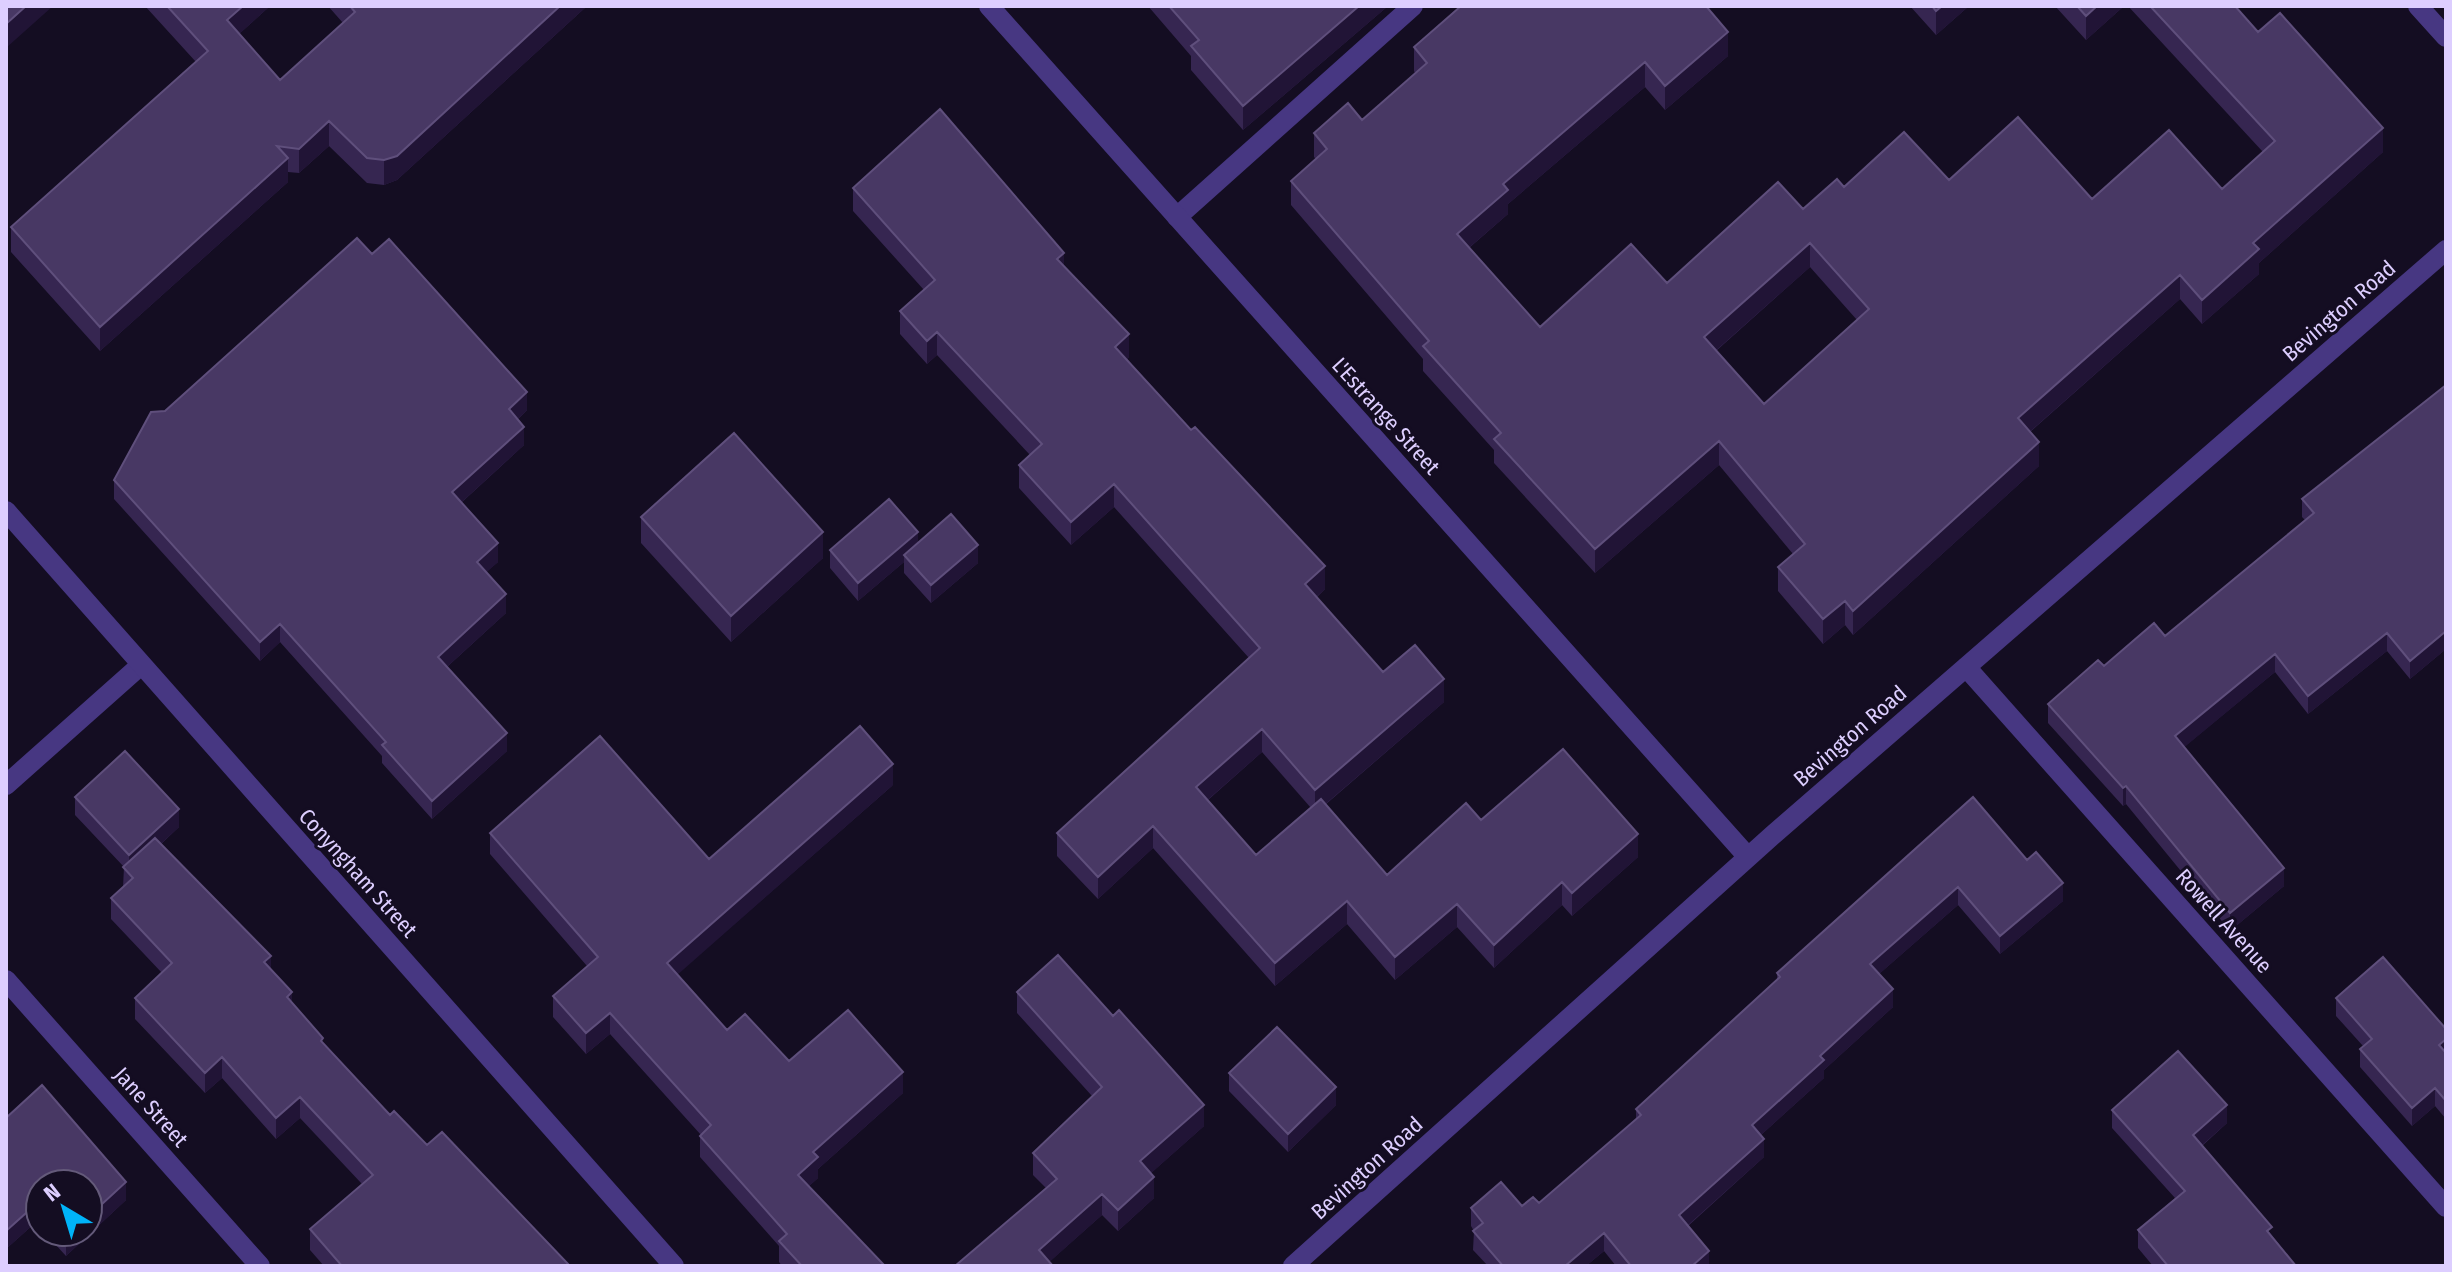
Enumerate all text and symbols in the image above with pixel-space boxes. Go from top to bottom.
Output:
street label: Bevington Road [2277,255,2401,367]
street label: L'Estrange Street [1326,352,1446,481]
street label: Bevington Road [1788,680,1912,792]
street label: Conyngham Street [293,803,423,944]
street label: Rowell Avenue [2170,863,2278,979]
street label: Jane Street [108,1061,195,1153]
street label: Bevington Road [1306,1111,1428,1225]
north arrow [24,1168,104,1248]
text: N [38,1178,66,1207]

